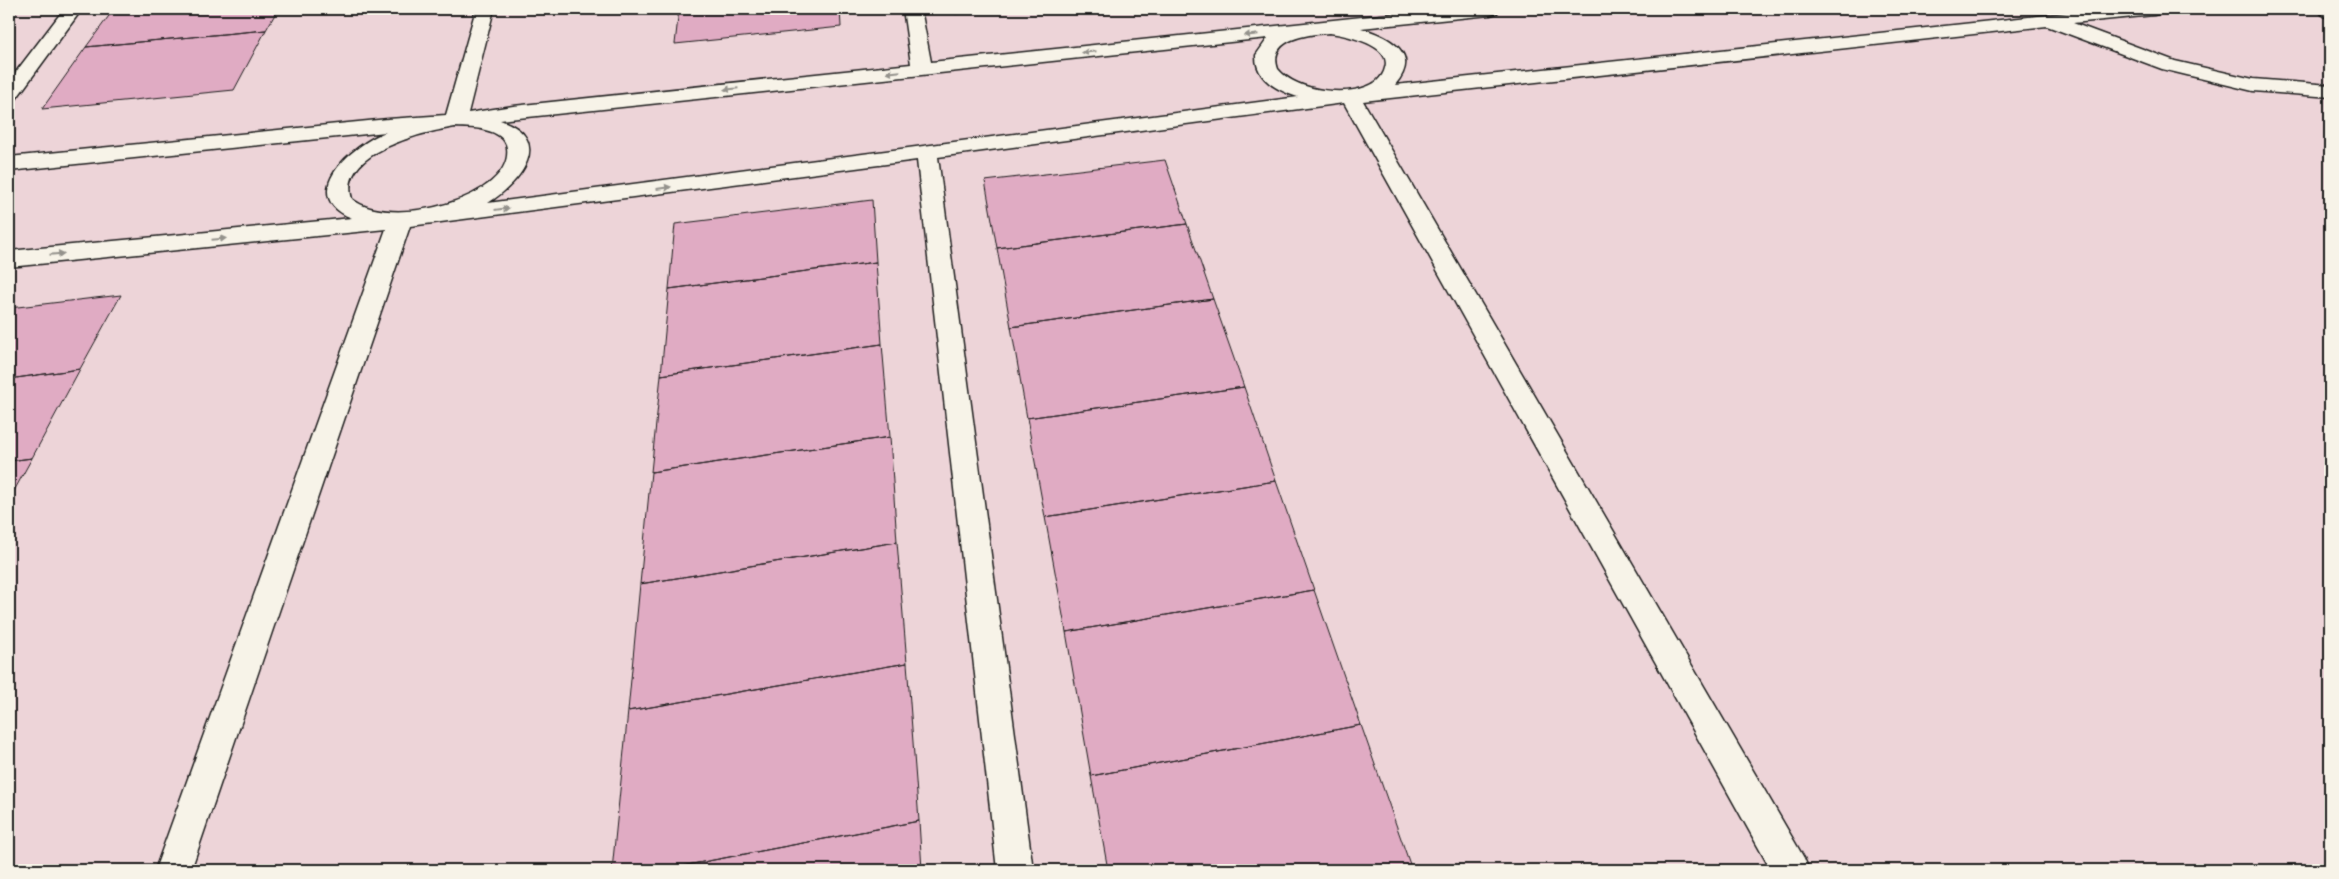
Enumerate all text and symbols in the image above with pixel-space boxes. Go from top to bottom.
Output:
one-way arrow [1242,31,1258,39]
one-way arrow [1081,48,1097,56]
one-way arrow [884,68,900,76]
one-way arrow [723,85,739,93]
one-way arrow [656,183,672,191]
one-way arrow [495,205,511,213]
one-way arrow [211,235,227,243]
one-way arrow [50,250,66,258]

